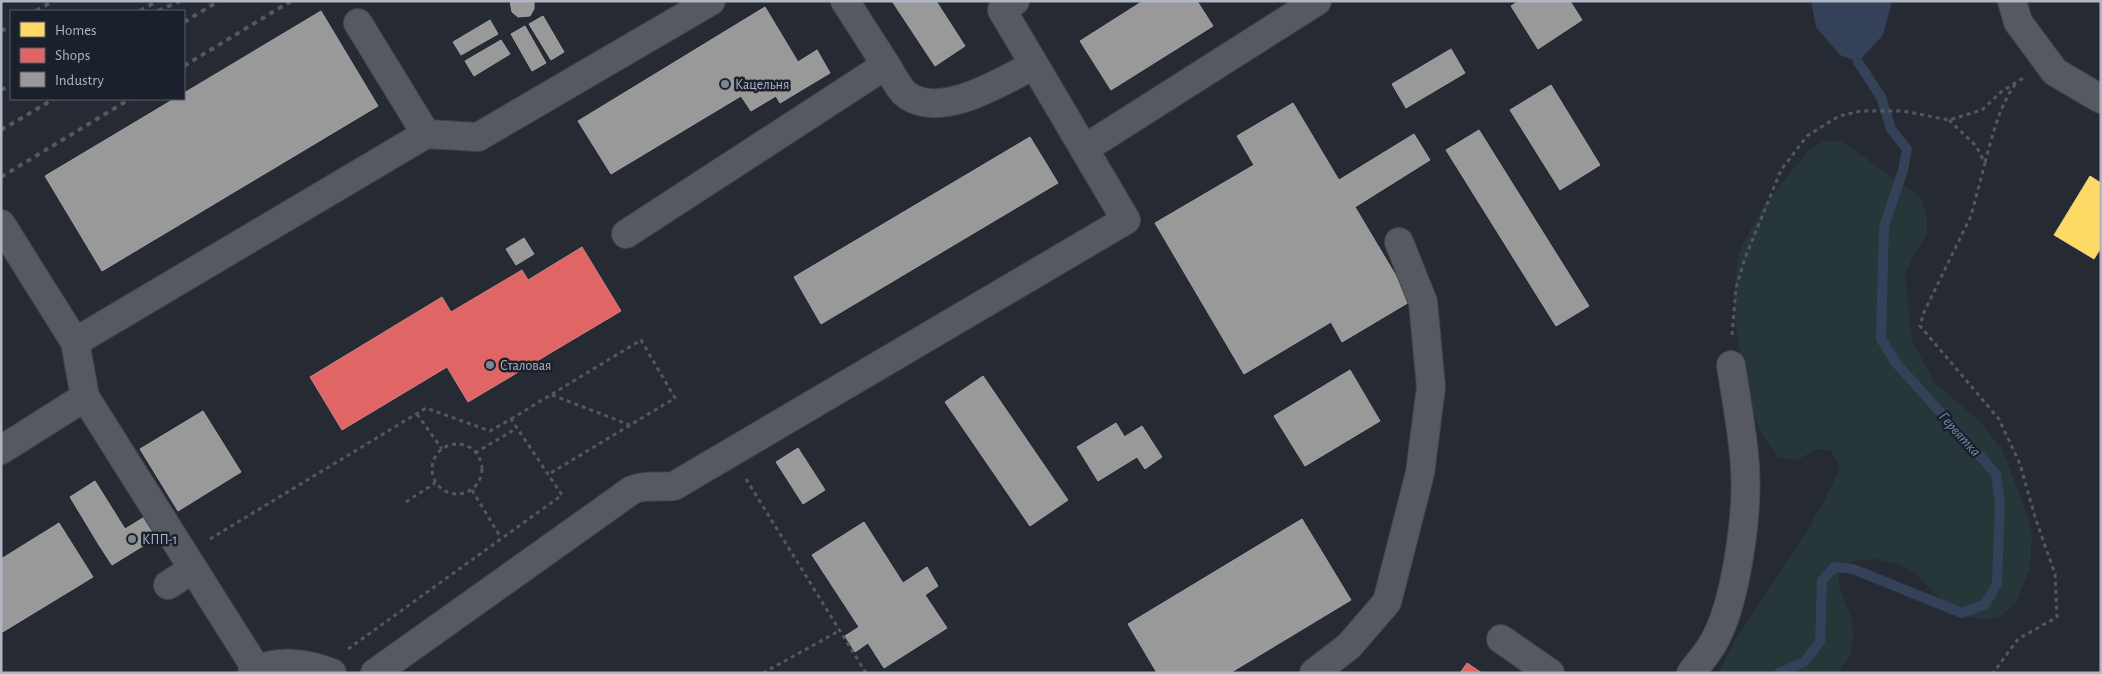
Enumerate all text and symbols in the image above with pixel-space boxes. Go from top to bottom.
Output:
legend [10,10,185,100]
text: Homes [55,23,97,38]
text: Shops [55,48,90,63]
text: Industry [55,73,104,88]
marker: Кацельня [719,78,731,90]
place label: Кацельня [735,78,789,92]
marker: Сталовая [484,359,496,371]
place label: Сталовая [500,359,551,373]
water label: Гервятка [1936,409,1983,459]
marker: КПП-1 [126,533,138,545]
place label: КПП-1 [142,533,177,547]

